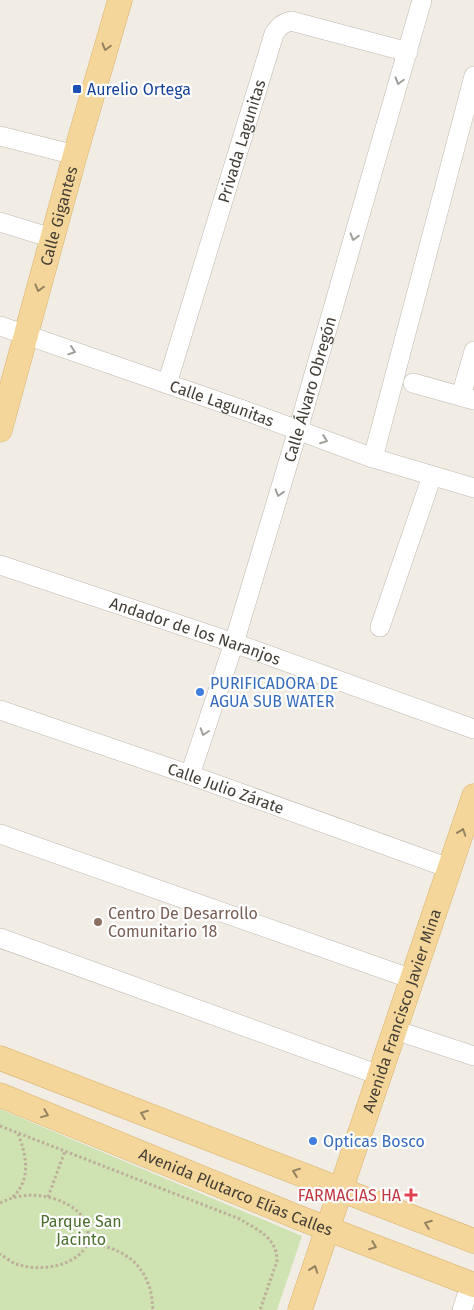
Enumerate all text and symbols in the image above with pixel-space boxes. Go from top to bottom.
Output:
one-way arrow [101,42,112,51]
one-way arrow [395,76,405,84]
street label: Privada Lagunitas [214,77,270,205]
place label: Aurelio Ortega [87,80,191,99]
marker: Aurelio Ortega [71,83,83,95]
street label: Calle Gigantes [36,164,82,268]
one-way arrow [349,232,360,241]
one-way arrow [34,283,44,291]
street label: Calle Álvaro Obregón [280,314,340,464]
one-way arrow [68,345,76,355]
street label: Calle Lagunitas [167,376,277,431]
one-way arrow [320,434,328,444]
one-way arrow [274,489,284,497]
street label: Andador de los Naranjos [107,593,283,669]
place label: PURIFICADORA DE AGUA SUB WATER [210,674,338,711]
marker: PURIFICADORA DE AGUA SUB WATER [194,686,206,698]
one-way arrow [200,727,210,736]
street label: Calle Julio Zárate [165,759,286,818]
one-way arrow [456,828,466,837]
place label: Centro De Desarrollo Comunitario 18 [108,904,258,941]
street label: Avenida Francisco Javier Mina [359,907,445,1115]
marker: Centro De Desarrollo Comunitario 18 [92,916,104,928]
one-way arrow [40,1108,49,1118]
one-way arrow [140,1109,149,1120]
place label: Opticas Bosco [323,1132,425,1151]
marker: Opticas Bosco [307,1135,319,1147]
street label: Avenida Plutarco Elías Calles [136,1144,335,1240]
one-way arrow [292,1168,300,1178]
place label: FARMACIAS HA [298,1186,402,1205]
marker: FARMACIAS HA [405,1189,417,1201]
park label: Parque San Jacinto [40,1212,122,1249]
one-way arrow [425,1219,433,1229]
one-way arrow [368,1240,377,1250]
one-way arrow [308,1266,318,1274]

